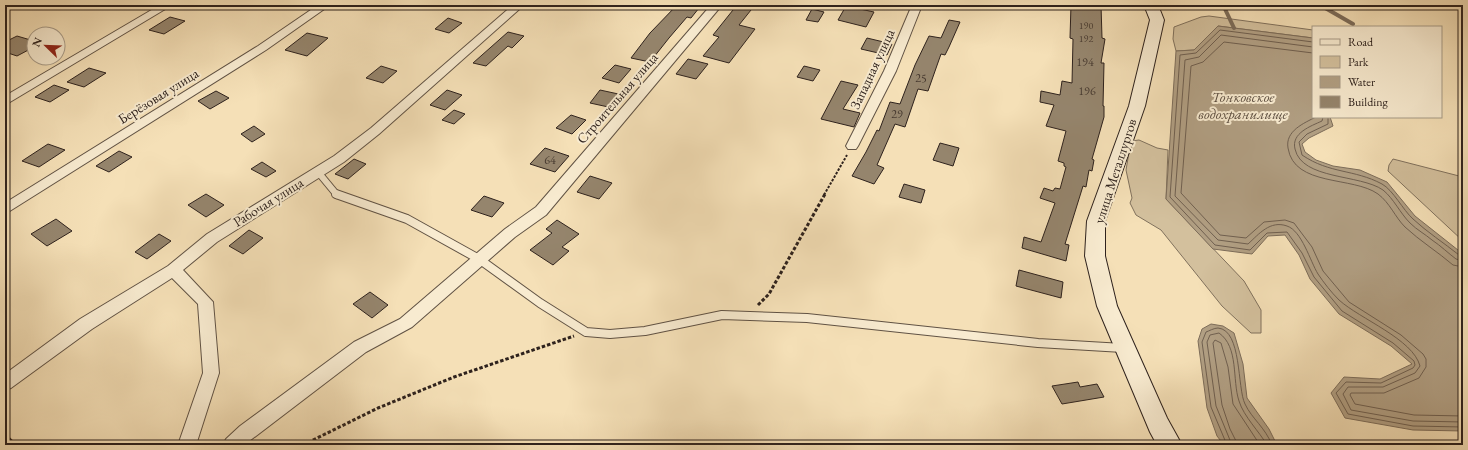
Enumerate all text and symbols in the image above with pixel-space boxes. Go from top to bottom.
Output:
house number: 190 [1079,19,1093,32]
north arrow [26,26,66,66]
street label: Западная улица [846,26,899,112]
legend [1312,26,1442,118]
house number: 192 [1079,32,1093,45]
text: Road [1348,34,1374,50]
text: N [29,35,45,49]
street label: Строительная улица [572,48,662,147]
house number: 194 [1076,54,1094,70]
text: Park [1348,54,1369,70]
street label: Берёзовая улица [114,64,202,128]
house number: 25 [915,70,927,86]
text: Water [1348,74,1375,90]
house number: 196 [1078,83,1096,99]
water label: Тонковское водохранилище [1198,87,1289,123]
text: Building [1348,94,1389,110]
house number: 29 [891,106,903,122]
street label: улица Металлургов [1090,116,1140,226]
house number: 64 [544,152,556,168]
street label: Рабочая улица [229,173,307,231]

